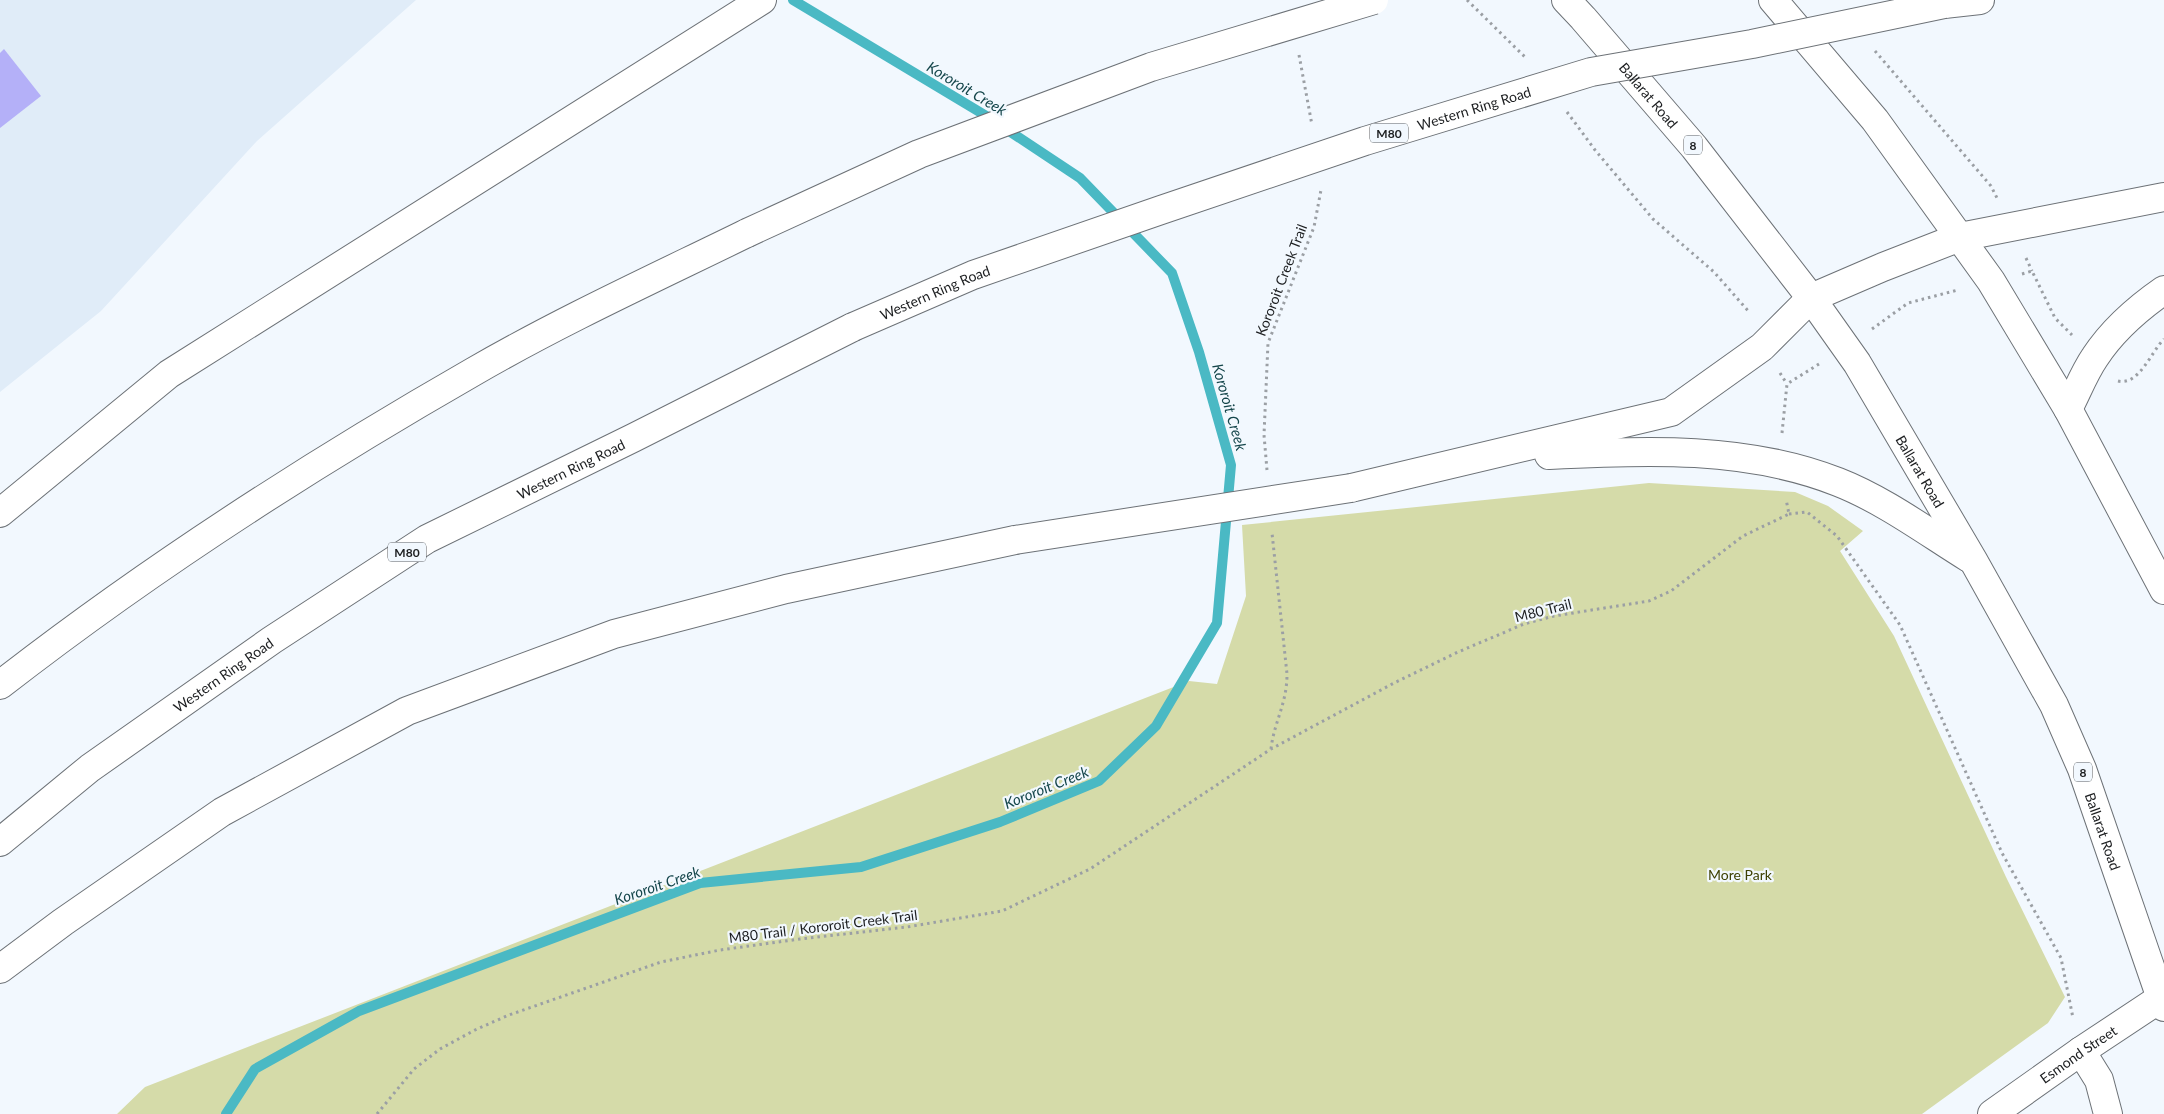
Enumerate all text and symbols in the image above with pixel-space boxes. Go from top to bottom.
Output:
water label: Kororoit Creek [924,57,1011,119]
street label: Ballarat Road [1616,58,1682,131]
street label: Western Ring Road [1415,82,1533,133]
road number: M80 [1370,124,1408,142]
road number: 8 [1684,136,1702,154]
street label: Kororoit Creek Trail [1252,222,1310,338]
street label: Western Ring Road [877,261,992,323]
water label: Kororoit Creek [1209,361,1251,453]
street label: Ballarat Road [1893,432,1949,510]
street label: Western Ring Road [514,435,627,502]
road number: M80 [388,542,426,562]
street label: M80 Trail [1513,595,1573,625]
street label: Western Ring Road [170,634,276,715]
water label: Kororoit Creek [1001,762,1092,812]
road number: 8 [2074,762,2092,782]
street label: Ballarat Road [2082,790,2125,872]
water label: Kororoit Creek [612,862,703,908]
park label: More Park [1708,866,1773,883]
street label: M80 Trail / Kororoit Creek Trail [728,906,918,946]
street label: Esmond Street [2036,1021,2120,1086]

